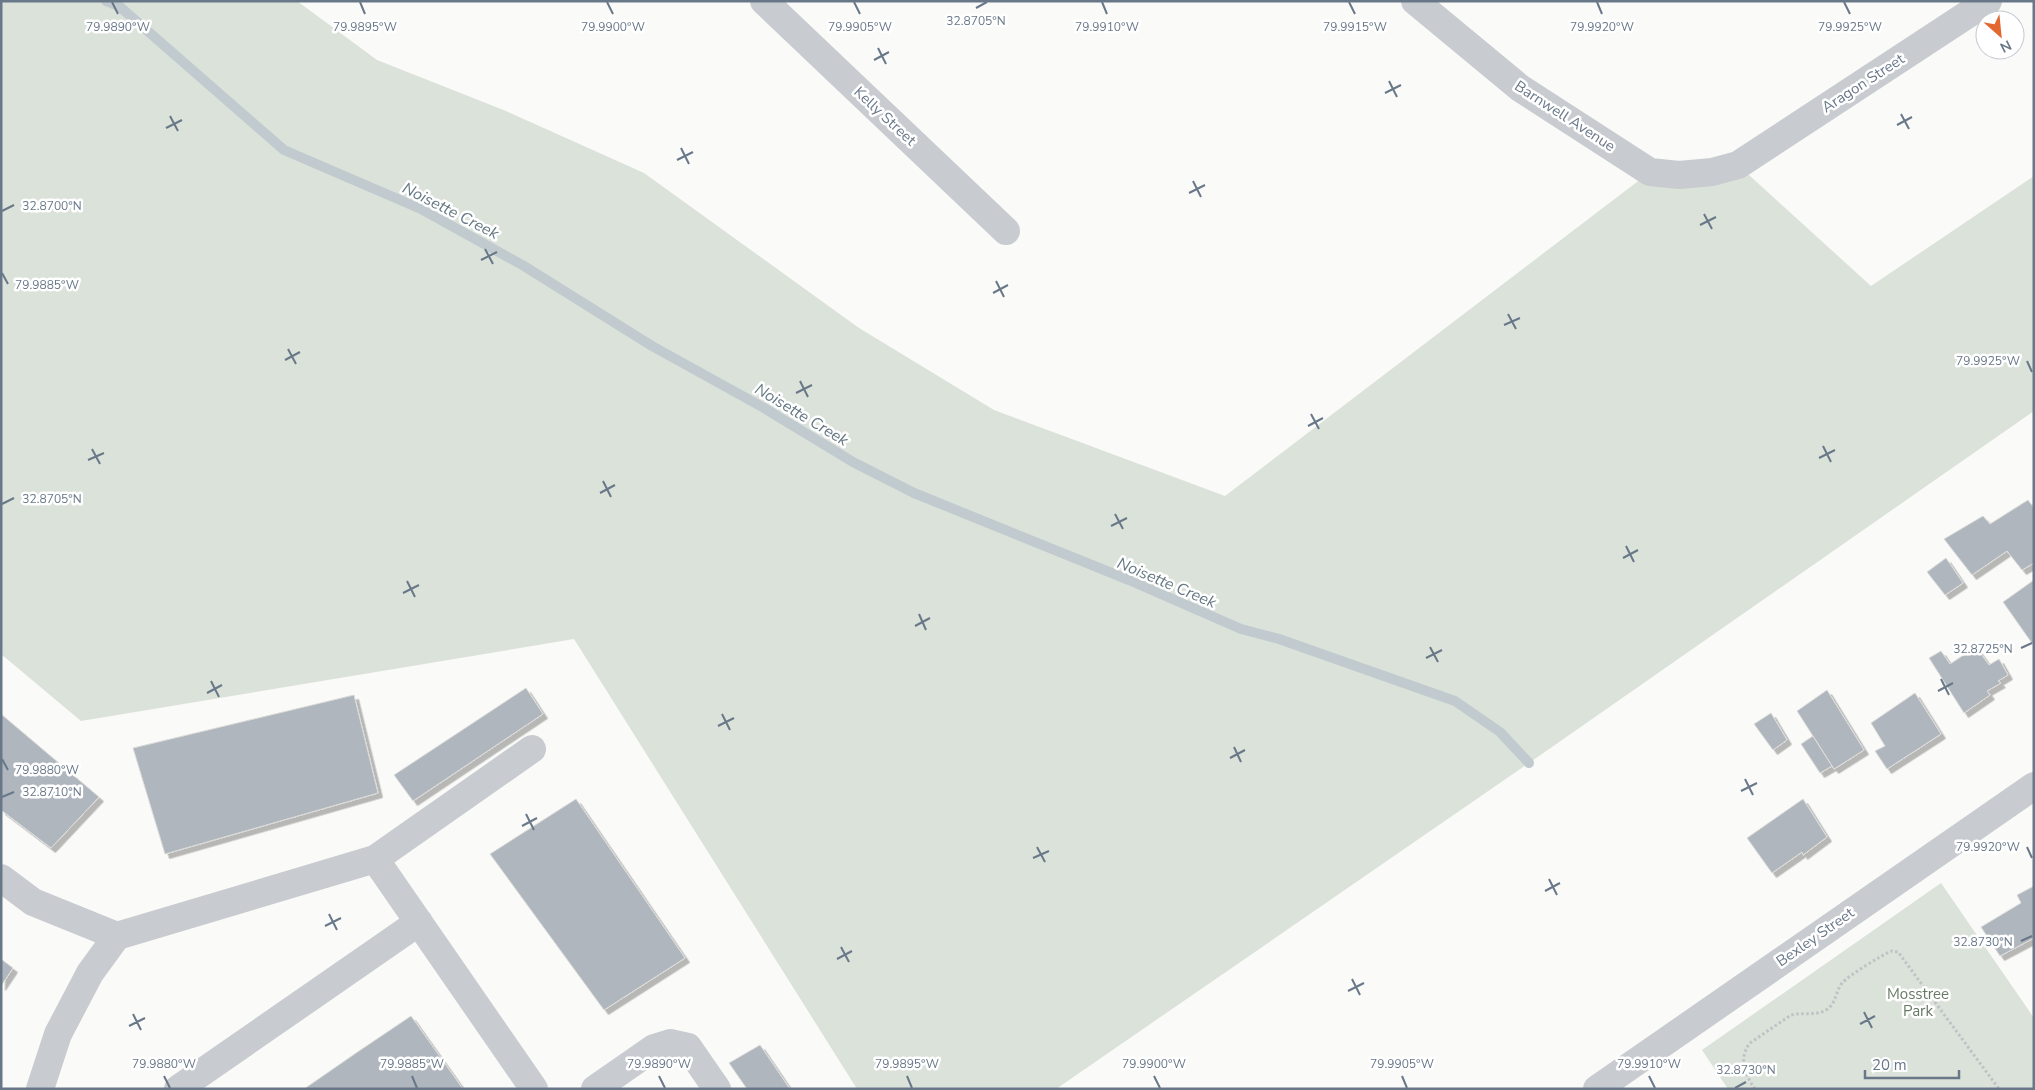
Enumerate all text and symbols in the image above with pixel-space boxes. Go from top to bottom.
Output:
north arrow [1975,10,2025,60]
text: 32.8705°N [946,13,1006,29]
text: 79.9890°W [86,19,150,35]
text: 79.9895°W [333,19,397,35]
text: 79.9900°W [581,19,645,35]
text: 79.9905°W [828,19,892,35]
text: 79.9910°W [1075,19,1139,35]
text: 79.9915°W [1323,19,1387,35]
text: 79.9920°W [1570,19,1634,35]
text: 79.9925°W [1818,19,1882,35]
text: N [1997,35,2015,57]
street label: Aragon Street [1818,48,1909,117]
street label: Barnwell Avenue [1511,76,1619,156]
street label: Kelly Street [850,82,921,151]
water label: Noisette Creek [399,177,503,245]
text: 32.8700°N [22,198,82,214]
text: 79.9885°W [15,277,79,293]
text: 79.9925°W [1956,353,2020,369]
water label: Noisette Creek [751,378,853,452]
text: 32.8705°N [22,491,82,507]
water label: Noisette Creek [1114,552,1220,614]
text: 32.8725°N [1953,641,2013,657]
text: 79.9880°W [15,762,79,778]
text: 32.8710°N [22,784,82,800]
text: 79.9920°W [1956,839,2020,855]
street label: Bexley Street [1772,902,1858,971]
text: 32.8730°N [1953,934,2013,950]
park label: Mosstree Park [1887,984,1949,1021]
scale bar [1865,1048,1959,1080]
text: 20 m [1872,1055,1907,1075]
text: 79.9880°W [132,1056,196,1072]
text: 79.9885°W [380,1056,444,1072]
text: 79.9890°W [627,1056,691,1072]
text: 79.9895°W [875,1056,939,1072]
text: 79.9900°W [1122,1056,1186,1072]
text: 79.9905°W [1370,1056,1434,1072]
text: 79.9910°W [1617,1056,1681,1072]
text: 32.8730°N [1716,1062,1776,1078]

